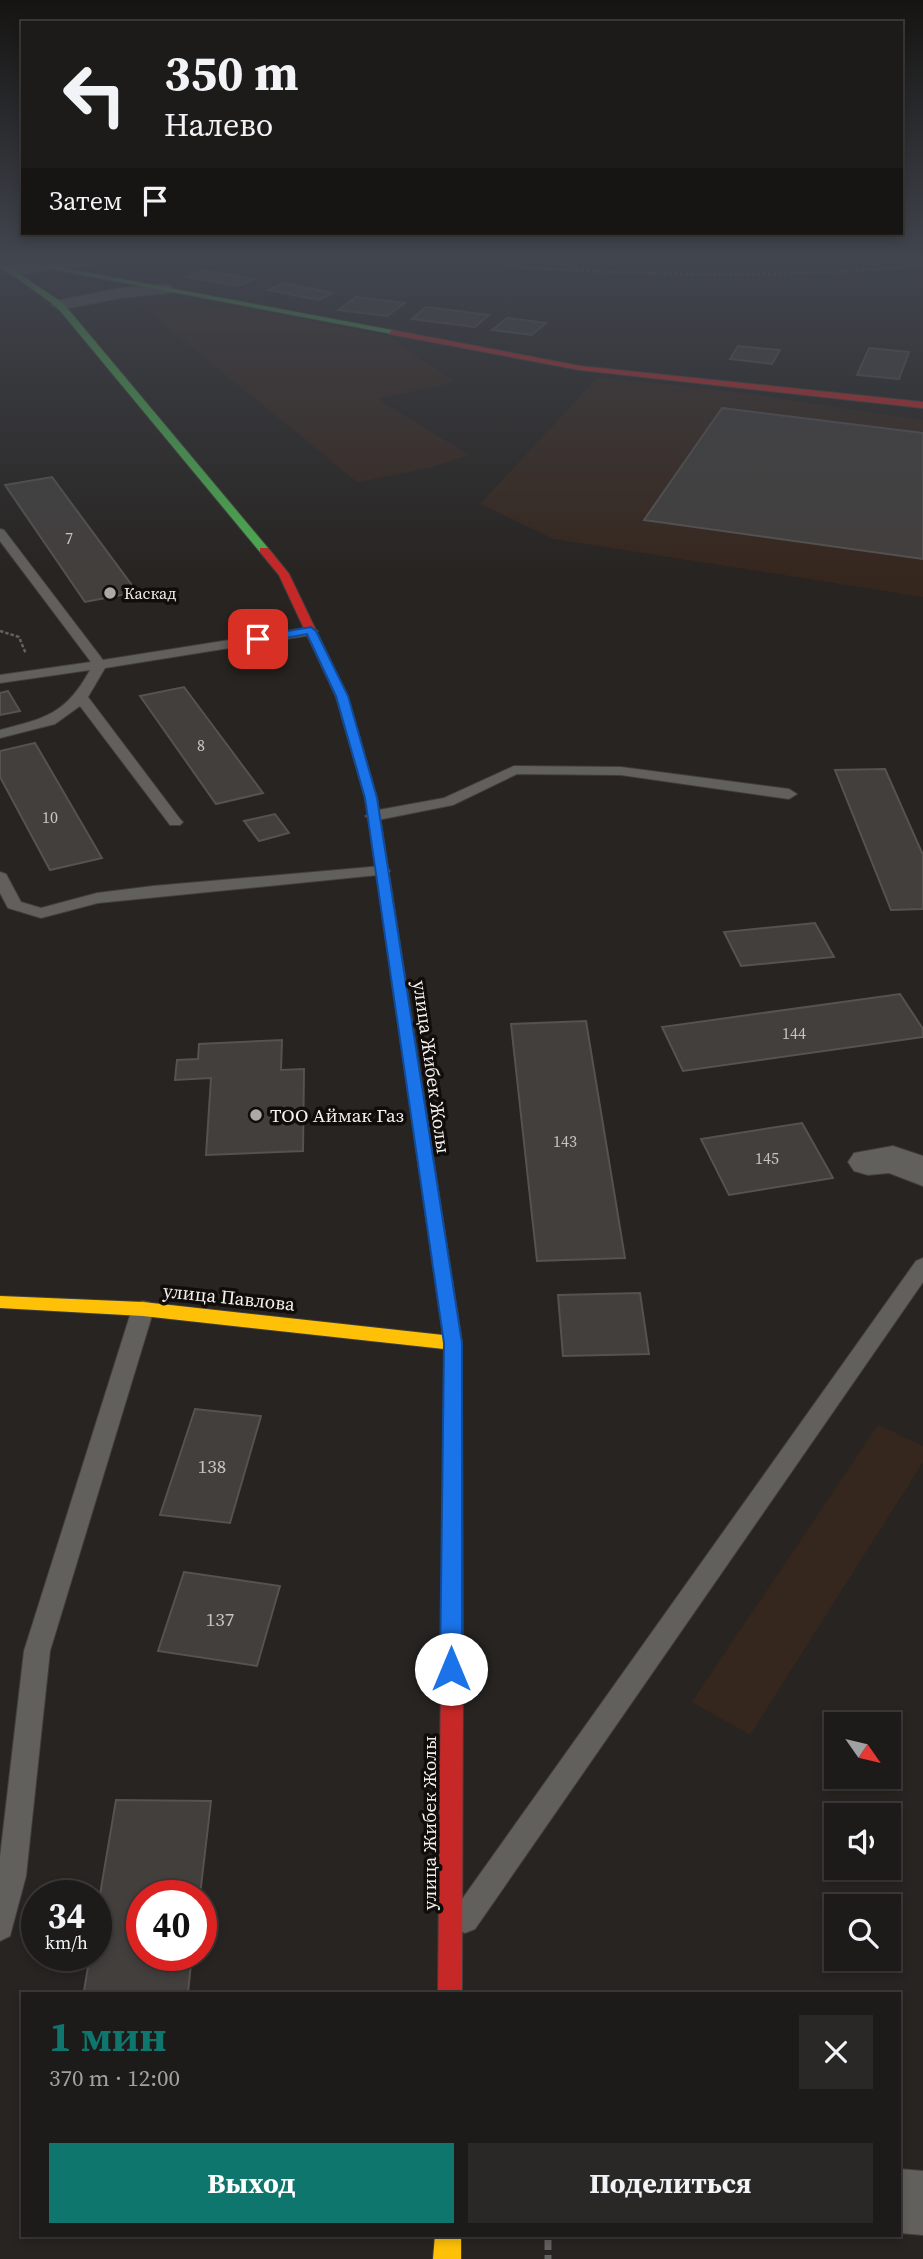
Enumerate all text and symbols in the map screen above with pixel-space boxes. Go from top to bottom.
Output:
text: 350 m [164,39,299,106]
icon: left [49,49,140,140]
text: Налево [164,103,273,147]
icon: arrive [136,182,174,220]
text: Затем [49,183,122,219]
house number: 7 [65,527,73,549]
place label: Каскад [124,582,176,604]
marker: Каскад [102,585,118,601]
pin [228,609,288,669]
icon: arrive [239,620,277,658]
house number: 8 [197,734,205,756]
house number: 10 [42,806,58,828]
street label: улица Жибек Жолы [407,979,457,1155]
house number: 144 [782,1022,806,1044]
place label: ТОО Аймак Газ [270,1102,404,1128]
marker: ТОО Аймак Газ [248,1107,264,1123]
house number: 143 [553,1130,577,1152]
house number: 145 [755,1147,779,1169]
street label: улица Павлова [162,1277,296,1317]
house number: 138 [198,1453,226,1479]
house number: 137 [206,1606,234,1632]
position arrow [414,1632,488,1706]
north arrow [824,1712,901,1788]
map controls [824,1712,901,1971]
street label: улица Жибек Жолы [416,1736,442,1910]
button: sound [824,1803,901,1880]
speed limit sign: 40 [126,1880,217,1971]
text: 34 [48,1892,85,1940]
button: search [824,1894,901,1971]
text: km/h [45,1930,88,1955]
text: 1 мин [49,2007,166,2065]
button: close [799,2015,873,2089]
text: 370 m · 12:00 [49,2062,180,2094]
button: Выход [49,2143,454,2223]
button: Поделиться [468,2143,873,2223]

